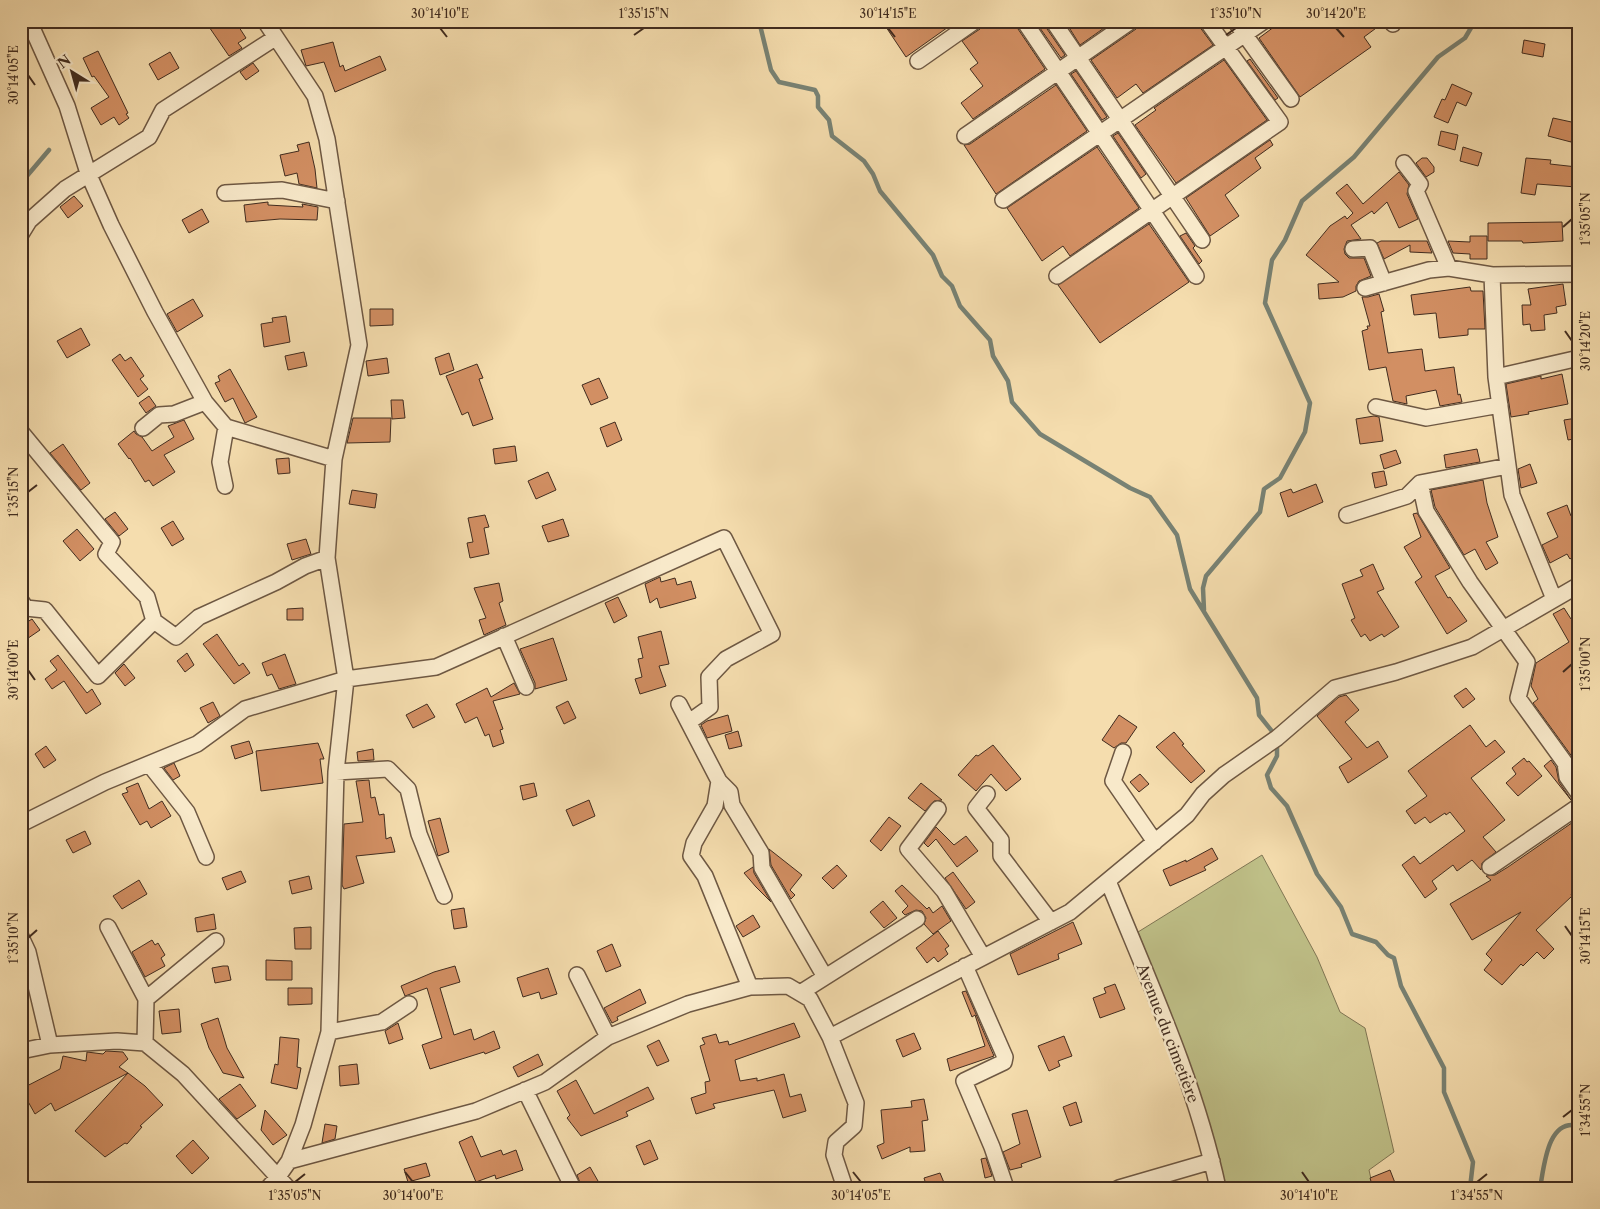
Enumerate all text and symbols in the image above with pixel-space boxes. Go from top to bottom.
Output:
text: 30°14'10"E [411,6,469,21]
text: 1°35'15"N [619,6,669,21]
text: 30°14'15"E [860,6,916,21]
text: 1°35'10"N [1210,6,1262,21]
text: 30°14'20"E [1306,6,1366,21]
text: 30°14'05"E [6,45,21,105]
north arrow [48,48,98,98]
text: N [54,51,74,72]
text: 1°35'05"N [1578,192,1593,246]
text: 30°14'20"E [1578,311,1593,371]
text: 1°35'15"N [6,467,21,517]
text: 1°35'00"N [1578,637,1593,691]
text: 30°14'00"E [6,640,21,700]
text: 30°14'15"E [1578,908,1593,964]
text: 1°35'10"N [6,912,21,964]
street label: Avenue du cimetière [1132,960,1203,1105]
text: 1°34'55"N [1578,1084,1593,1136]
text: 1°35'05"N [268,1188,322,1203]
text: 30°14'00"E [383,1188,443,1203]
text: 30°14'05"E [831,1188,891,1203]
text: 30°14'10"E [1280,1188,1338,1203]
text: 1°34'55"N [1451,1188,1503,1203]

